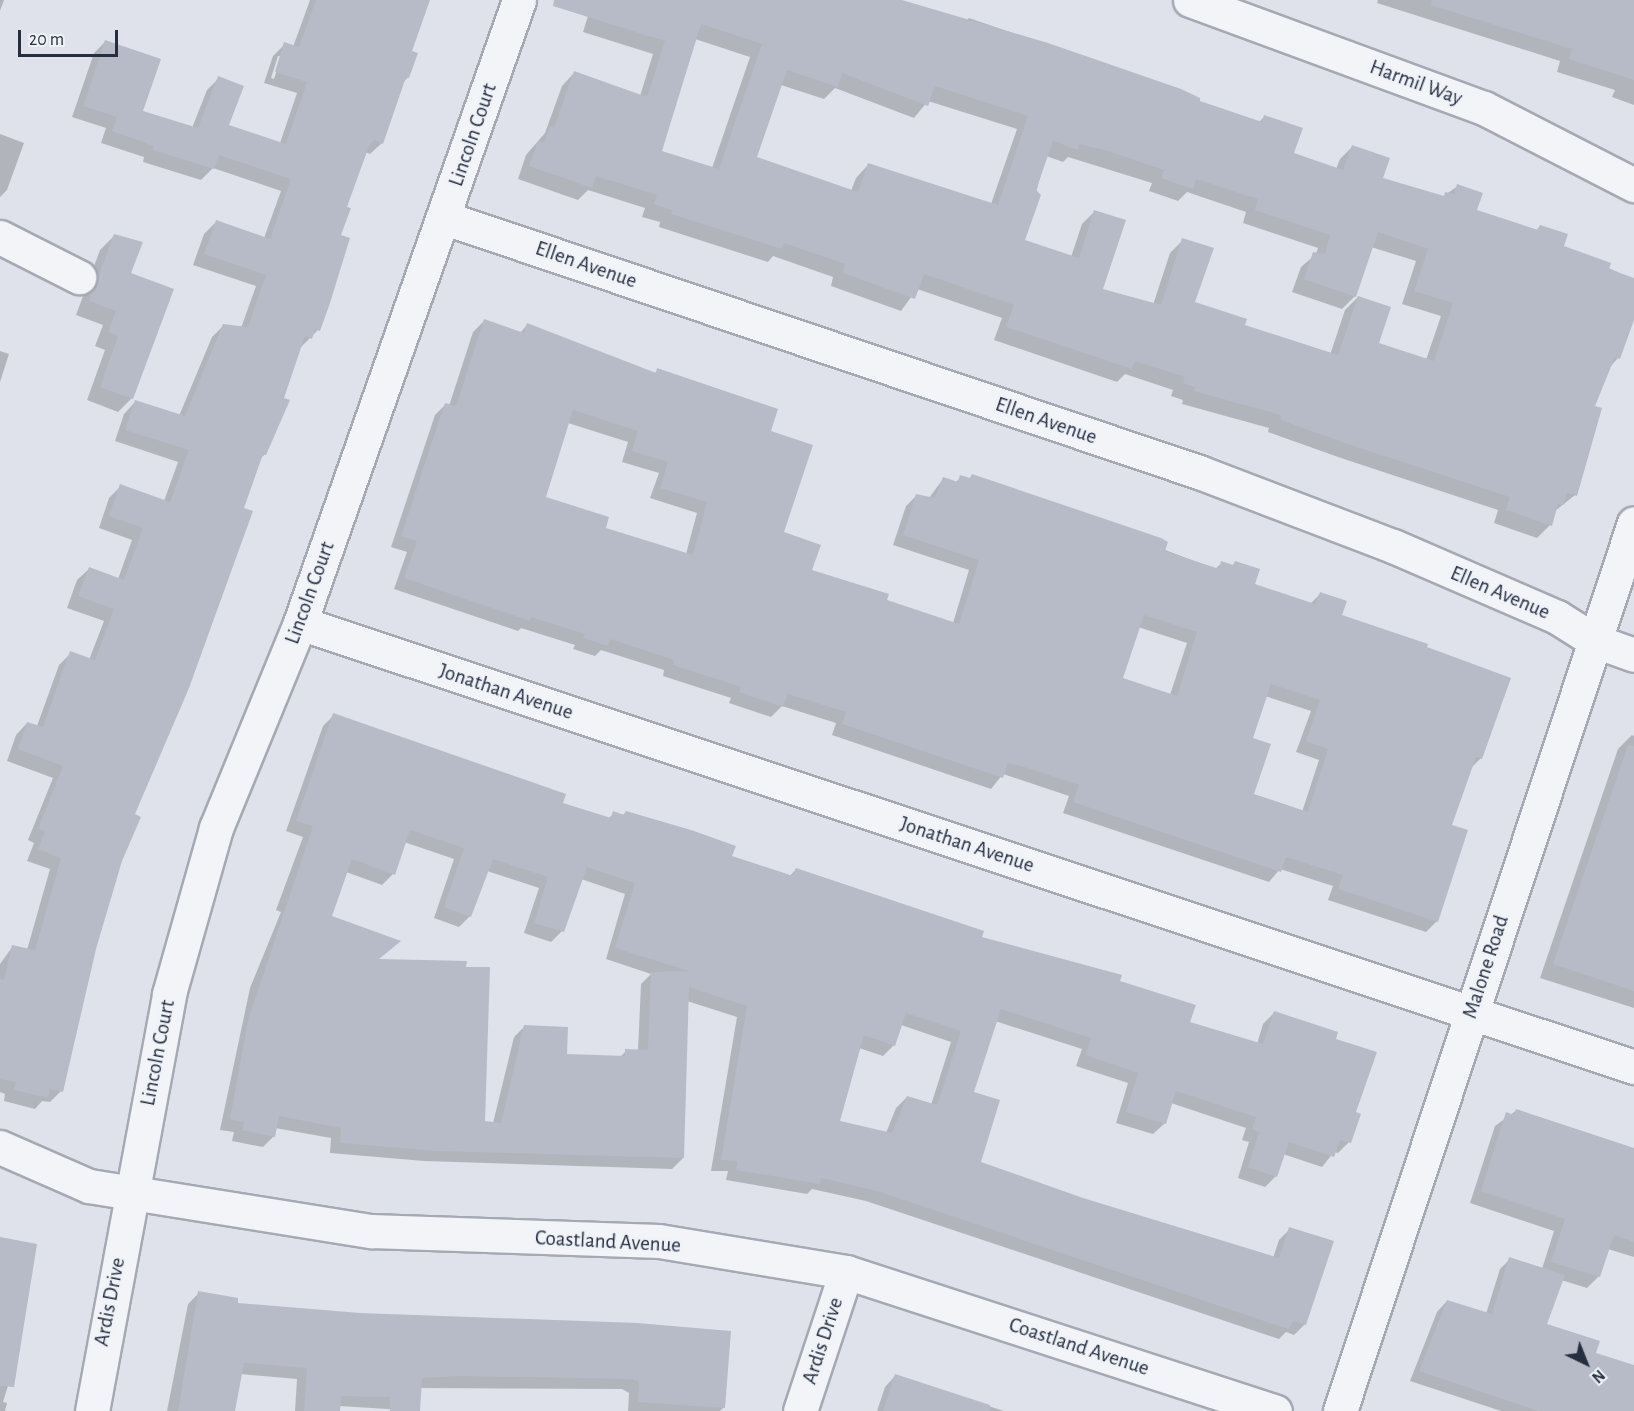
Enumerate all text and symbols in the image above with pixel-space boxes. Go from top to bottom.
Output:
scale bar [21,18,122,56]
text: 20 m [29,31,64,49]
street label: Harmil Way [1366,55,1466,111]
street label: Lincoln Court [444,80,502,190]
street label: Ellen Avenue [532,236,640,294]
street label: Ellen Avenue [992,392,1100,450]
street label: Lincoln Court [280,538,340,648]
street label: Ellen Avenue [1446,561,1554,625]
street label: Jonathan Avenue [436,658,576,726]
street label: Jonathan Avenue [897,811,1037,879]
street label: Malone Road [1457,912,1515,1022]
street label: Lincoln Court [135,998,181,1108]
street label: Coastland Avenue [534,1226,682,1258]
street label: Ardis Drive [89,1256,131,1348]
street label: Ardis Drive [797,1295,849,1387]
street label: Coastland Avenue [1006,1312,1152,1382]
north arrow [1556,1333,1616,1393]
text: N [1589,1367,1608,1386]

